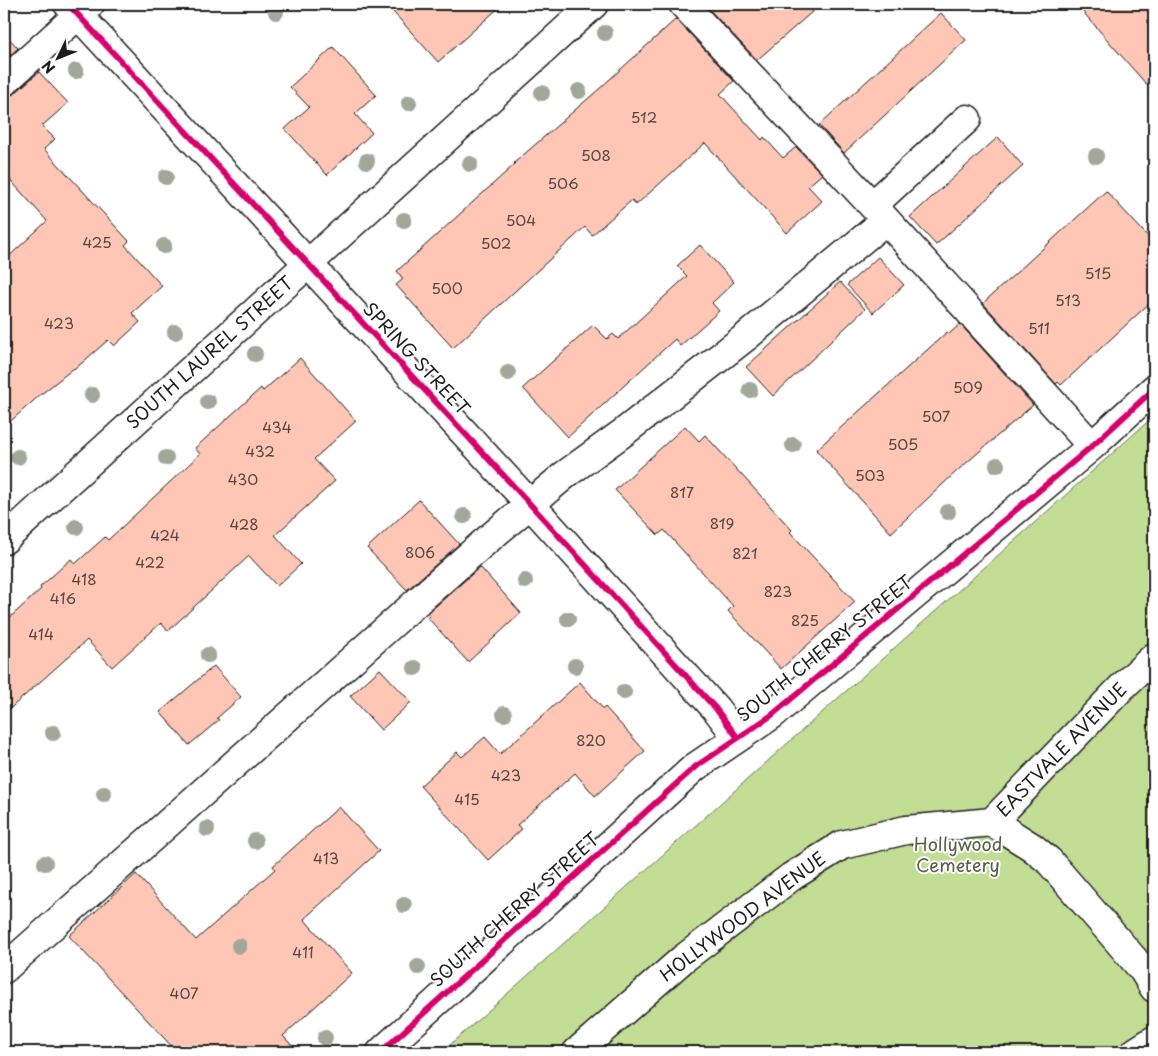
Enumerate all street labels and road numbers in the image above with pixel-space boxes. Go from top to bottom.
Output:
street label: SOUTH LAUREL STREET [119,269,299,434]
street label: SPRING STREET [357,295,477,421]
street label: SOUTH CHERRY STREET [730,568,918,727]
street label: EASTVALE AVENUE [989,676,1132,822]
street label: SOUTH CHERRY STREET [423,825,605,992]
street label: HOLLYWOOD AVENUE [653,844,831,987]

